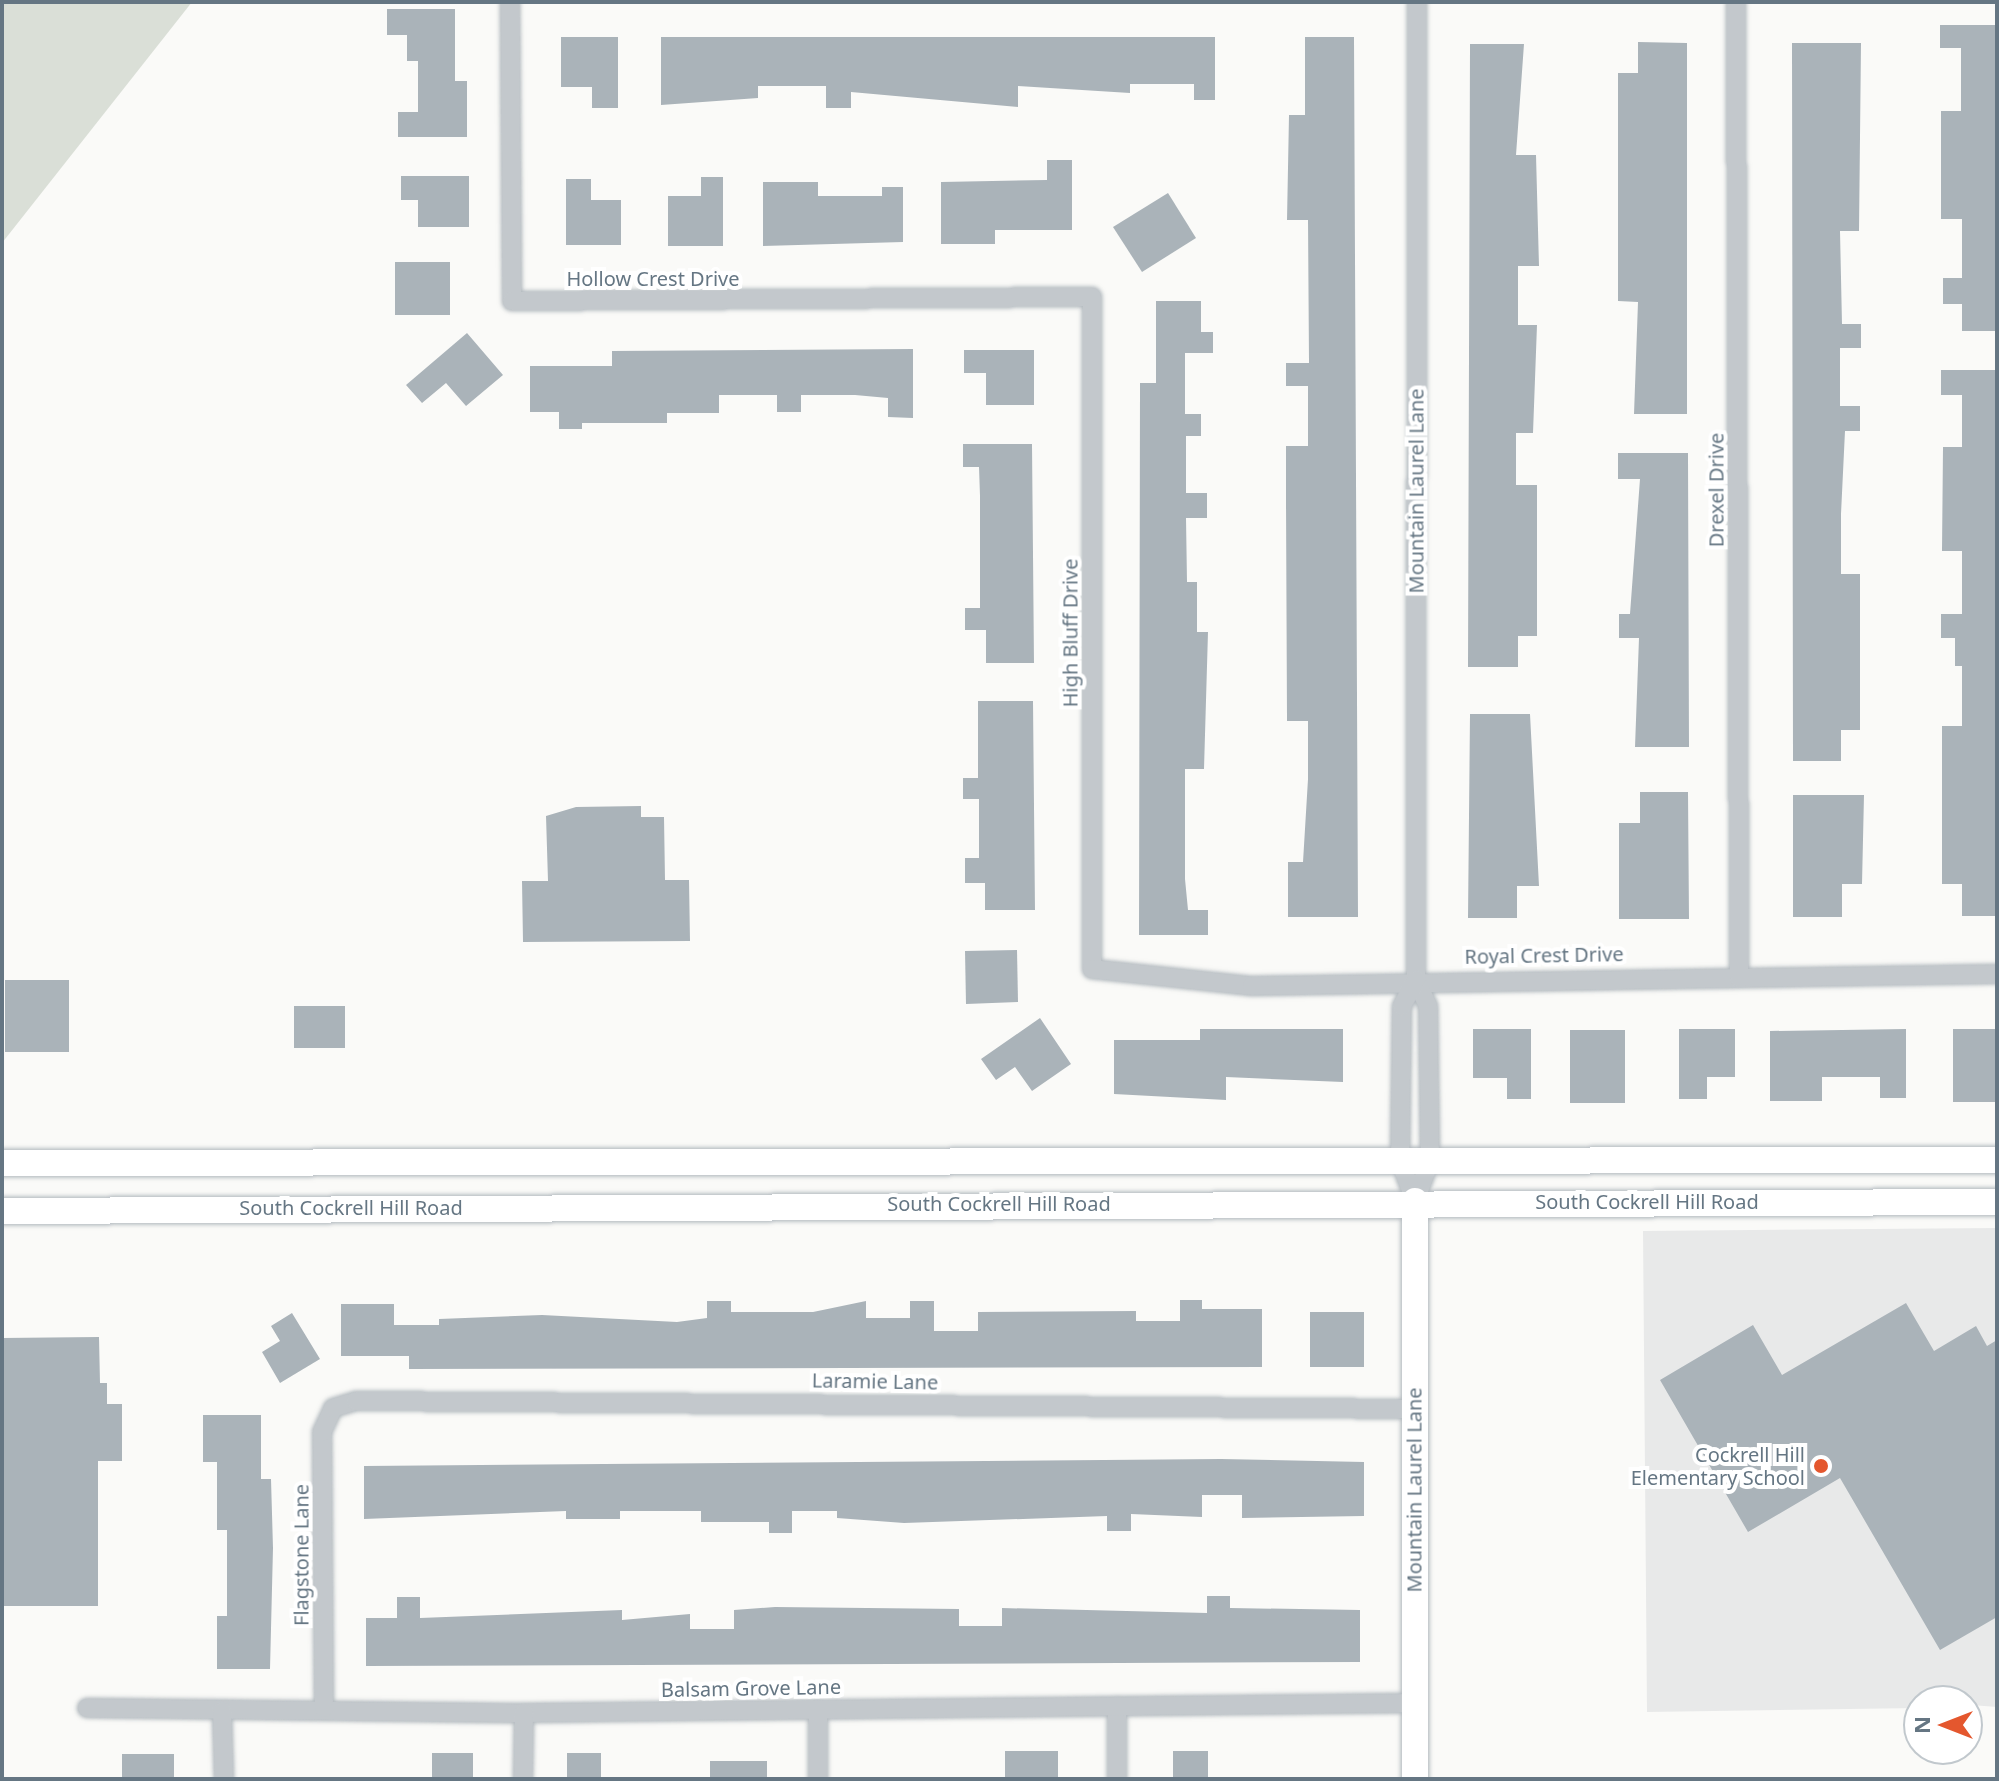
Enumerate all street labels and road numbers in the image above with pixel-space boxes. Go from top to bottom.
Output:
street label: Hollow Crest Drive [566,266,740,290]
street label: Mountain Laurel Lane [1404,388,1428,594]
street label: Drexel Drive [1704,433,1728,547]
street label: High Bluff Drive [1058,559,1082,707]
street label: Royal Crest Drive [1464,942,1624,968]
street label: South Cockrell Hill Road [1535,1189,1759,1213]
street label: South Cockrell Hill Road [887,1191,1111,1215]
street label: South Cockrell Hill Road [239,1195,463,1219]
street label: Laramie Lane [812,1368,938,1394]
street label: Mountain Laurel Lane [1402,1387,1426,1593]
street label: Flagstone Lane [289,1484,313,1626]
street label: Balsam Grove Lane [661,1674,841,1702]

